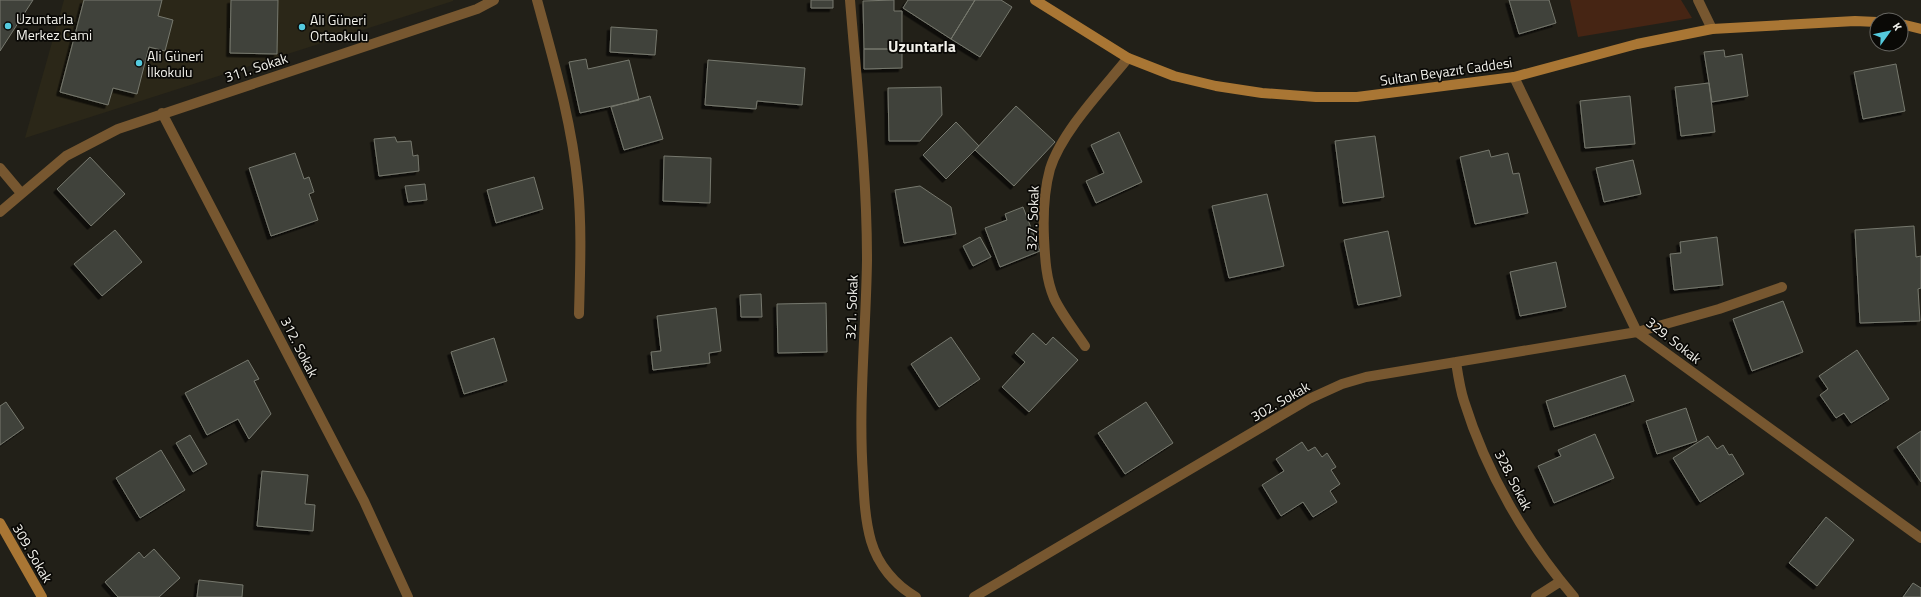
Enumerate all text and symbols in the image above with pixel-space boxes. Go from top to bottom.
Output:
place label: Uzuntarla Merkez Cami [16,8,92,45]
place label: Ali Güneri Ortaokulu [310,9,368,46]
north arrow [1869,12,1909,52]
text: K [1889,19,1906,34]
marker: Uzuntarla Merkez Cami [3,21,13,31]
marker: Ali Güneri Ortaokulu [297,22,307,32]
district label: Uzuntarla [888,34,956,58]
place label: Ali Güneri İlkokulu [147,45,203,82]
street label: 311. Sokak [222,47,290,87]
street label: Sultan Beyazıt Caddesi [1378,51,1514,91]
marker: Ali Güneri İlkokulu [134,58,144,68]
street label: 327. Sokak [1020,185,1044,251]
street label: 321. Sokak [839,274,863,340]
street label: 329. Sokak [1642,312,1706,368]
street label: 312. Sokak [276,313,324,381]
street label: 302. Sokak [1247,376,1314,426]
street label: 328. Sokak [1490,446,1538,514]
street label: 309. Sokak [8,520,58,587]

